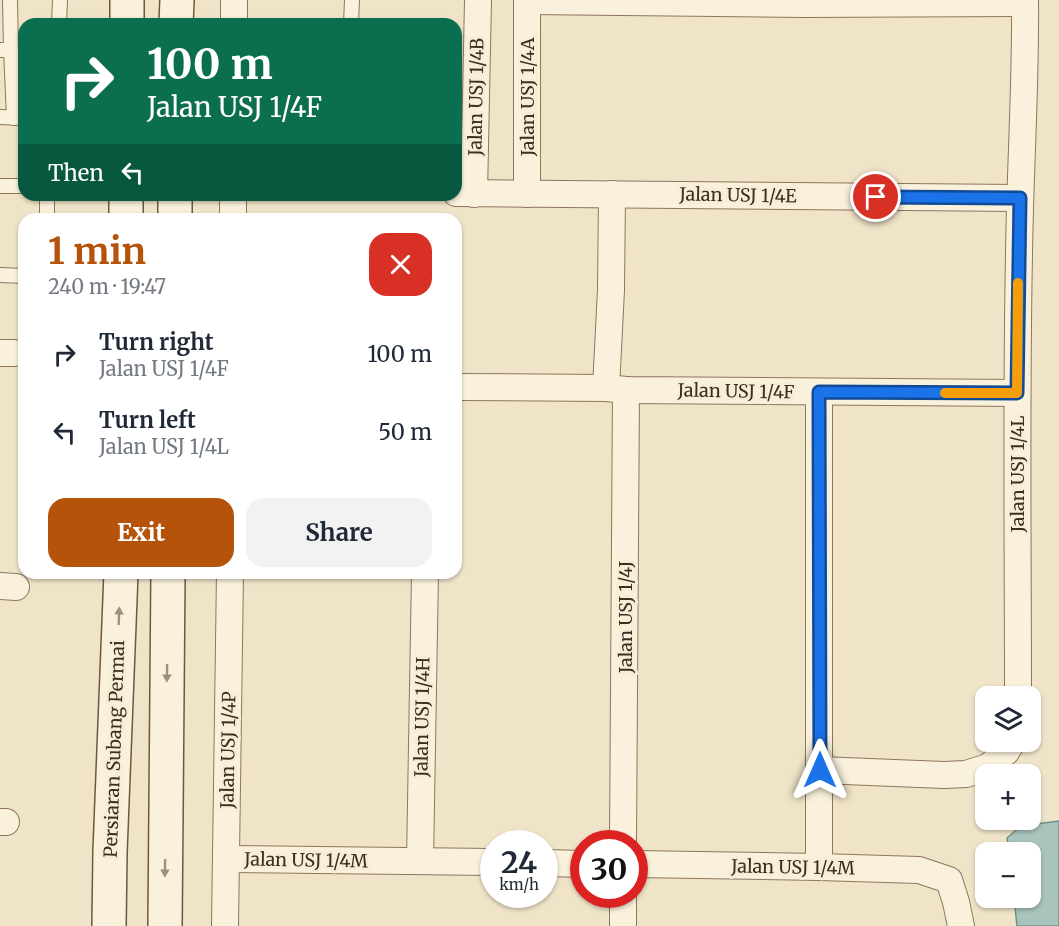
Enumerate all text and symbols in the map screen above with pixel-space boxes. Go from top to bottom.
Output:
street label: Jalan USJ 1/4A [516,37,539,157]
text: 100 m [147,38,273,90]
street label: Jalan USJ 1/4B [463,38,489,157]
icon: right [48,42,126,120]
text: Jalan USJ 1/4F [147,90,322,124]
icon: left [116,156,149,189]
text: Then [48,159,104,187]
pin [850,171,901,222]
icon: arrive [859,180,892,213]
street label: Jalan USJ 1/4E [678,182,797,208]
text: 1 min [48,229,146,274]
button: close [369,233,432,296]
text: 240 m · 19:47 [48,274,166,299]
text: Turn right [99,328,213,356]
icon: right [48,338,81,371]
text: 100 m [367,340,432,368]
text: Jalan USJ 1/4F [99,356,229,381]
street label: Jalan USJ 1/4F [676,378,795,404]
text: Turn left [99,406,196,434]
icon: left [48,416,81,449]
street label: Jalan USJ 1/4L [1006,416,1029,533]
text: 50 m [378,418,432,446]
text: Jalan USJ 1/4L [99,434,229,459]
button: Exit [48,498,234,567]
button: Share [246,498,432,567]
street label: Jalan USJ 1/4J [614,561,637,674]
one-way arrow [115,606,124,625]
street label: Persiaran Subang Permai [99,640,129,858]
street label: Jalan USJ 1/4H [409,657,435,778]
one-way arrow [162,664,172,683]
map controls [975,686,1041,908]
button: layers [975,686,1041,752]
street label: Jalan USJ 1/4P [215,691,241,810]
position arrow [788,738,852,802]
button: + [975,764,1041,830]
speed limit sign: 30 [570,830,648,908]
button: − [975,842,1041,908]
text: 24 [501,843,537,881]
street label: Jalan USJ 1/4M [243,847,368,873]
street label: Jalan USJ 1/4M [730,854,855,880]
one-way arrow [160,859,170,878]
text: km/h [499,875,539,894]

